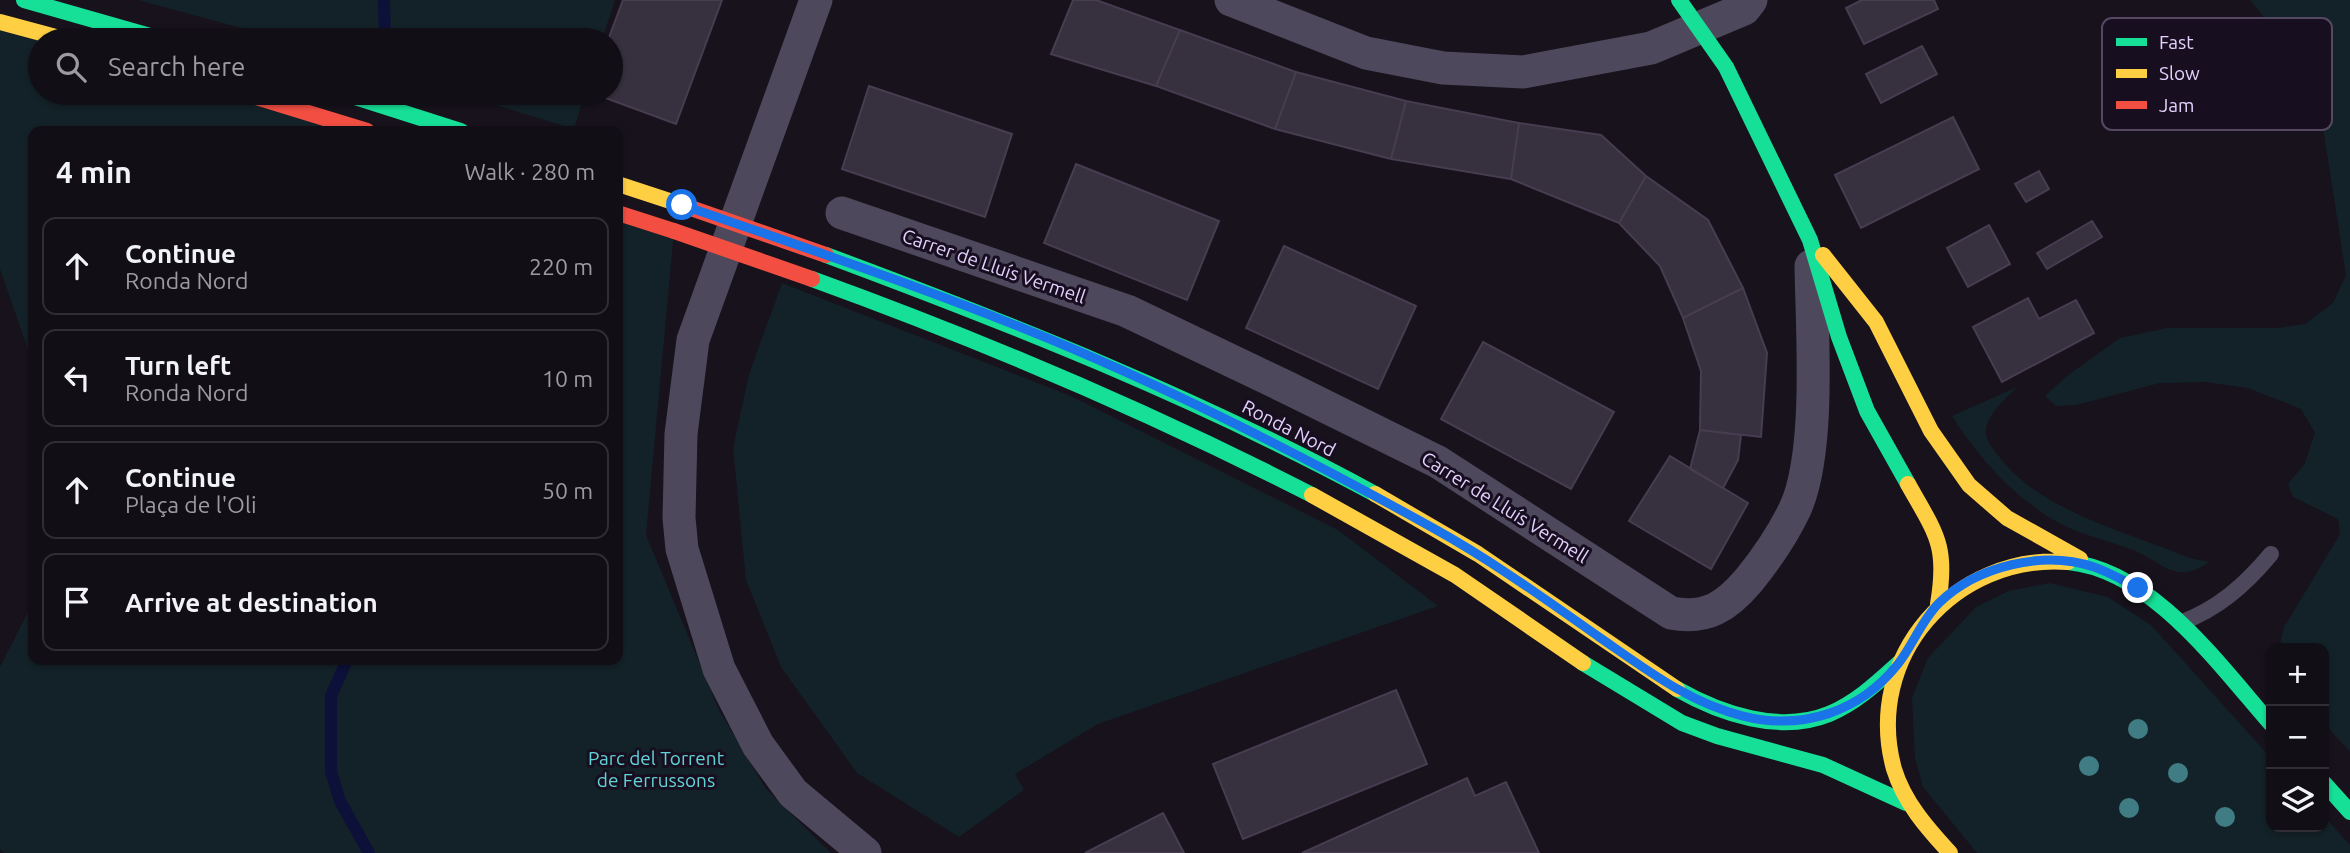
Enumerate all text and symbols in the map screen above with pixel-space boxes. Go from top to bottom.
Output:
legend [2102,18,2332,130]
search box [28,28,623,105]
text: Fast [2159,31,2194,53]
icon: search [52,48,90,86]
text: Search here [108,52,245,81]
text: Slow [2159,62,2200,84]
text: Jam [2159,94,2195,116]
text: 4 min [56,155,132,189]
text: Walk · 280 m [464,159,595,184]
route start [666,189,697,220]
street label: Carrer de Lluís Vermell [899,224,1089,308]
text: Continue [125,239,236,268]
icon: ahead [58,247,96,285]
text: 220 m [529,254,593,279]
text: Ronda Nord [125,268,248,293]
text: Turn left [125,351,231,380]
icon: left [58,359,96,397]
text: 10 m [542,366,593,391]
text: Ronda Nord [125,380,248,405]
street label: Ronda Nord [1239,395,1339,461]
street label: Carrer de Lluís Vermell [1418,447,1592,567]
text: Continue [125,463,236,492]
icon: ahead [58,471,96,509]
text: 50 m [542,478,593,503]
text: Plaça de l'Oli [125,492,257,517]
route end [2122,572,2153,603]
icon: arrive [58,583,96,621]
text: Arrive at destination [125,588,378,617]
map controls [2266,643,2329,832]
button: + [2266,643,2329,706]
button: − [2266,706,2329,769]
park label: Parc del Torrent de Ferrussons [588,747,725,791]
button: layers [2266,769,2329,832]

